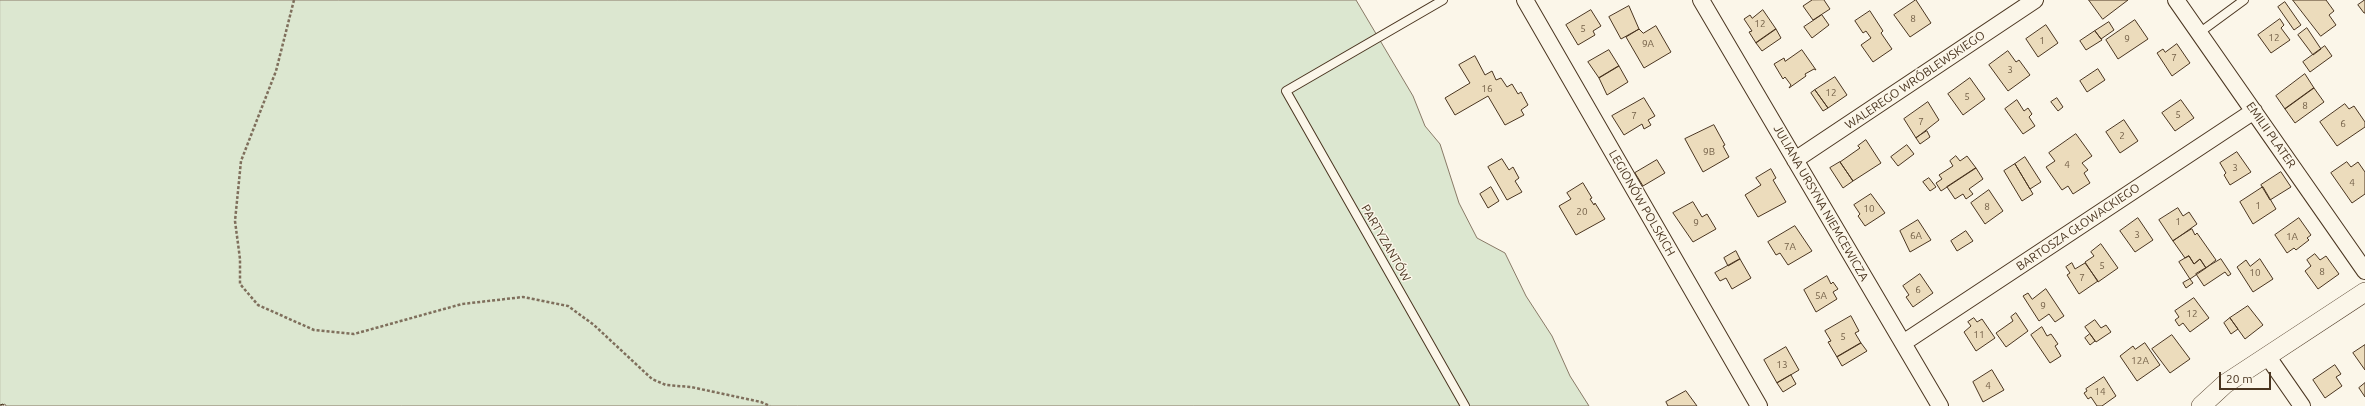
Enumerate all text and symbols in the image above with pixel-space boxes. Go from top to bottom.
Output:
house number: 8 [1910,13,1916,25]
house number: 12 [1754,18,1766,30]
house number: 5 [1580,23,1586,35]
street label: WALEREGO WRÓBLEWSKIEGO [1842,28,1988,132]
house number: 12 [2268,32,2280,44]
house number: 9 [2124,33,2130,45]
house number: 1 [2039,35,2045,47]
house number: 9A [1642,38,1654,50]
house number: 7 [2171,52,2177,64]
house number: 3 [2007,64,2013,76]
house number: 16 [1481,83,1493,95]
house number: 12 [1825,87,1837,99]
house number: 5 [1964,91,1970,103]
street label: EMILII PLATER [2243,99,2299,171]
house number: 8 [2302,100,2308,112]
house number: 5 [2175,109,2181,121]
house number: 7 [1631,110,1637,122]
house number: 7 [1918,116,1924,128]
house number: 6 [2340,118,2346,130]
street label: JULIANA URSYNA NIEMCEWICZA [1770,123,1872,283]
house number: 2 [2119,130,2125,142]
house number: 9B [1703,146,1715,158]
street label: LEGIONÓW POLSKICH [1606,148,1678,258]
house number: 4 [2064,159,2070,171]
house number: 3 [2232,162,2238,174]
house number: 4 [2349,177,2355,189]
street label: BARTOSZA GŁOWACKIEGO [2014,180,2142,274]
house number: 1 [2255,200,2261,212]
house number: 8 [1984,201,1990,213]
street label: PARTYZANTÓW [1358,202,1414,284]
house number: 10 [1863,203,1875,215]
house number: 20 [1576,206,1588,218]
house number: 1 [2175,216,2181,228]
house number: 9 [1693,217,1699,229]
house number: 3 [2134,229,2140,241]
house number: 6A [1910,230,1922,242]
house number: 1A [2286,231,2298,243]
house number: 7A [1784,241,1796,253]
house number: 5 [2099,260,2105,272]
house number: 8 [2319,266,2325,278]
house number: 10 [2249,267,2261,279]
house number: 7 [2079,272,2085,284]
house number: 6 [1915,284,1921,296]
house number: 5A [1815,290,1827,302]
house number: 9 [2040,300,2046,312]
house number: 12 [2186,308,2198,320]
house number: 11 [1973,329,1985,341]
house number: 5 [1840,331,1846,343]
house number: 12A [2131,355,2149,367]
house number: 13 [1776,359,1788,371]
scale bar [2221,364,2273,390]
text: 20 m [2226,372,2253,385]
house number: 4 [1985,380,1991,392]
house number: 14 [2094,386,2106,398]

